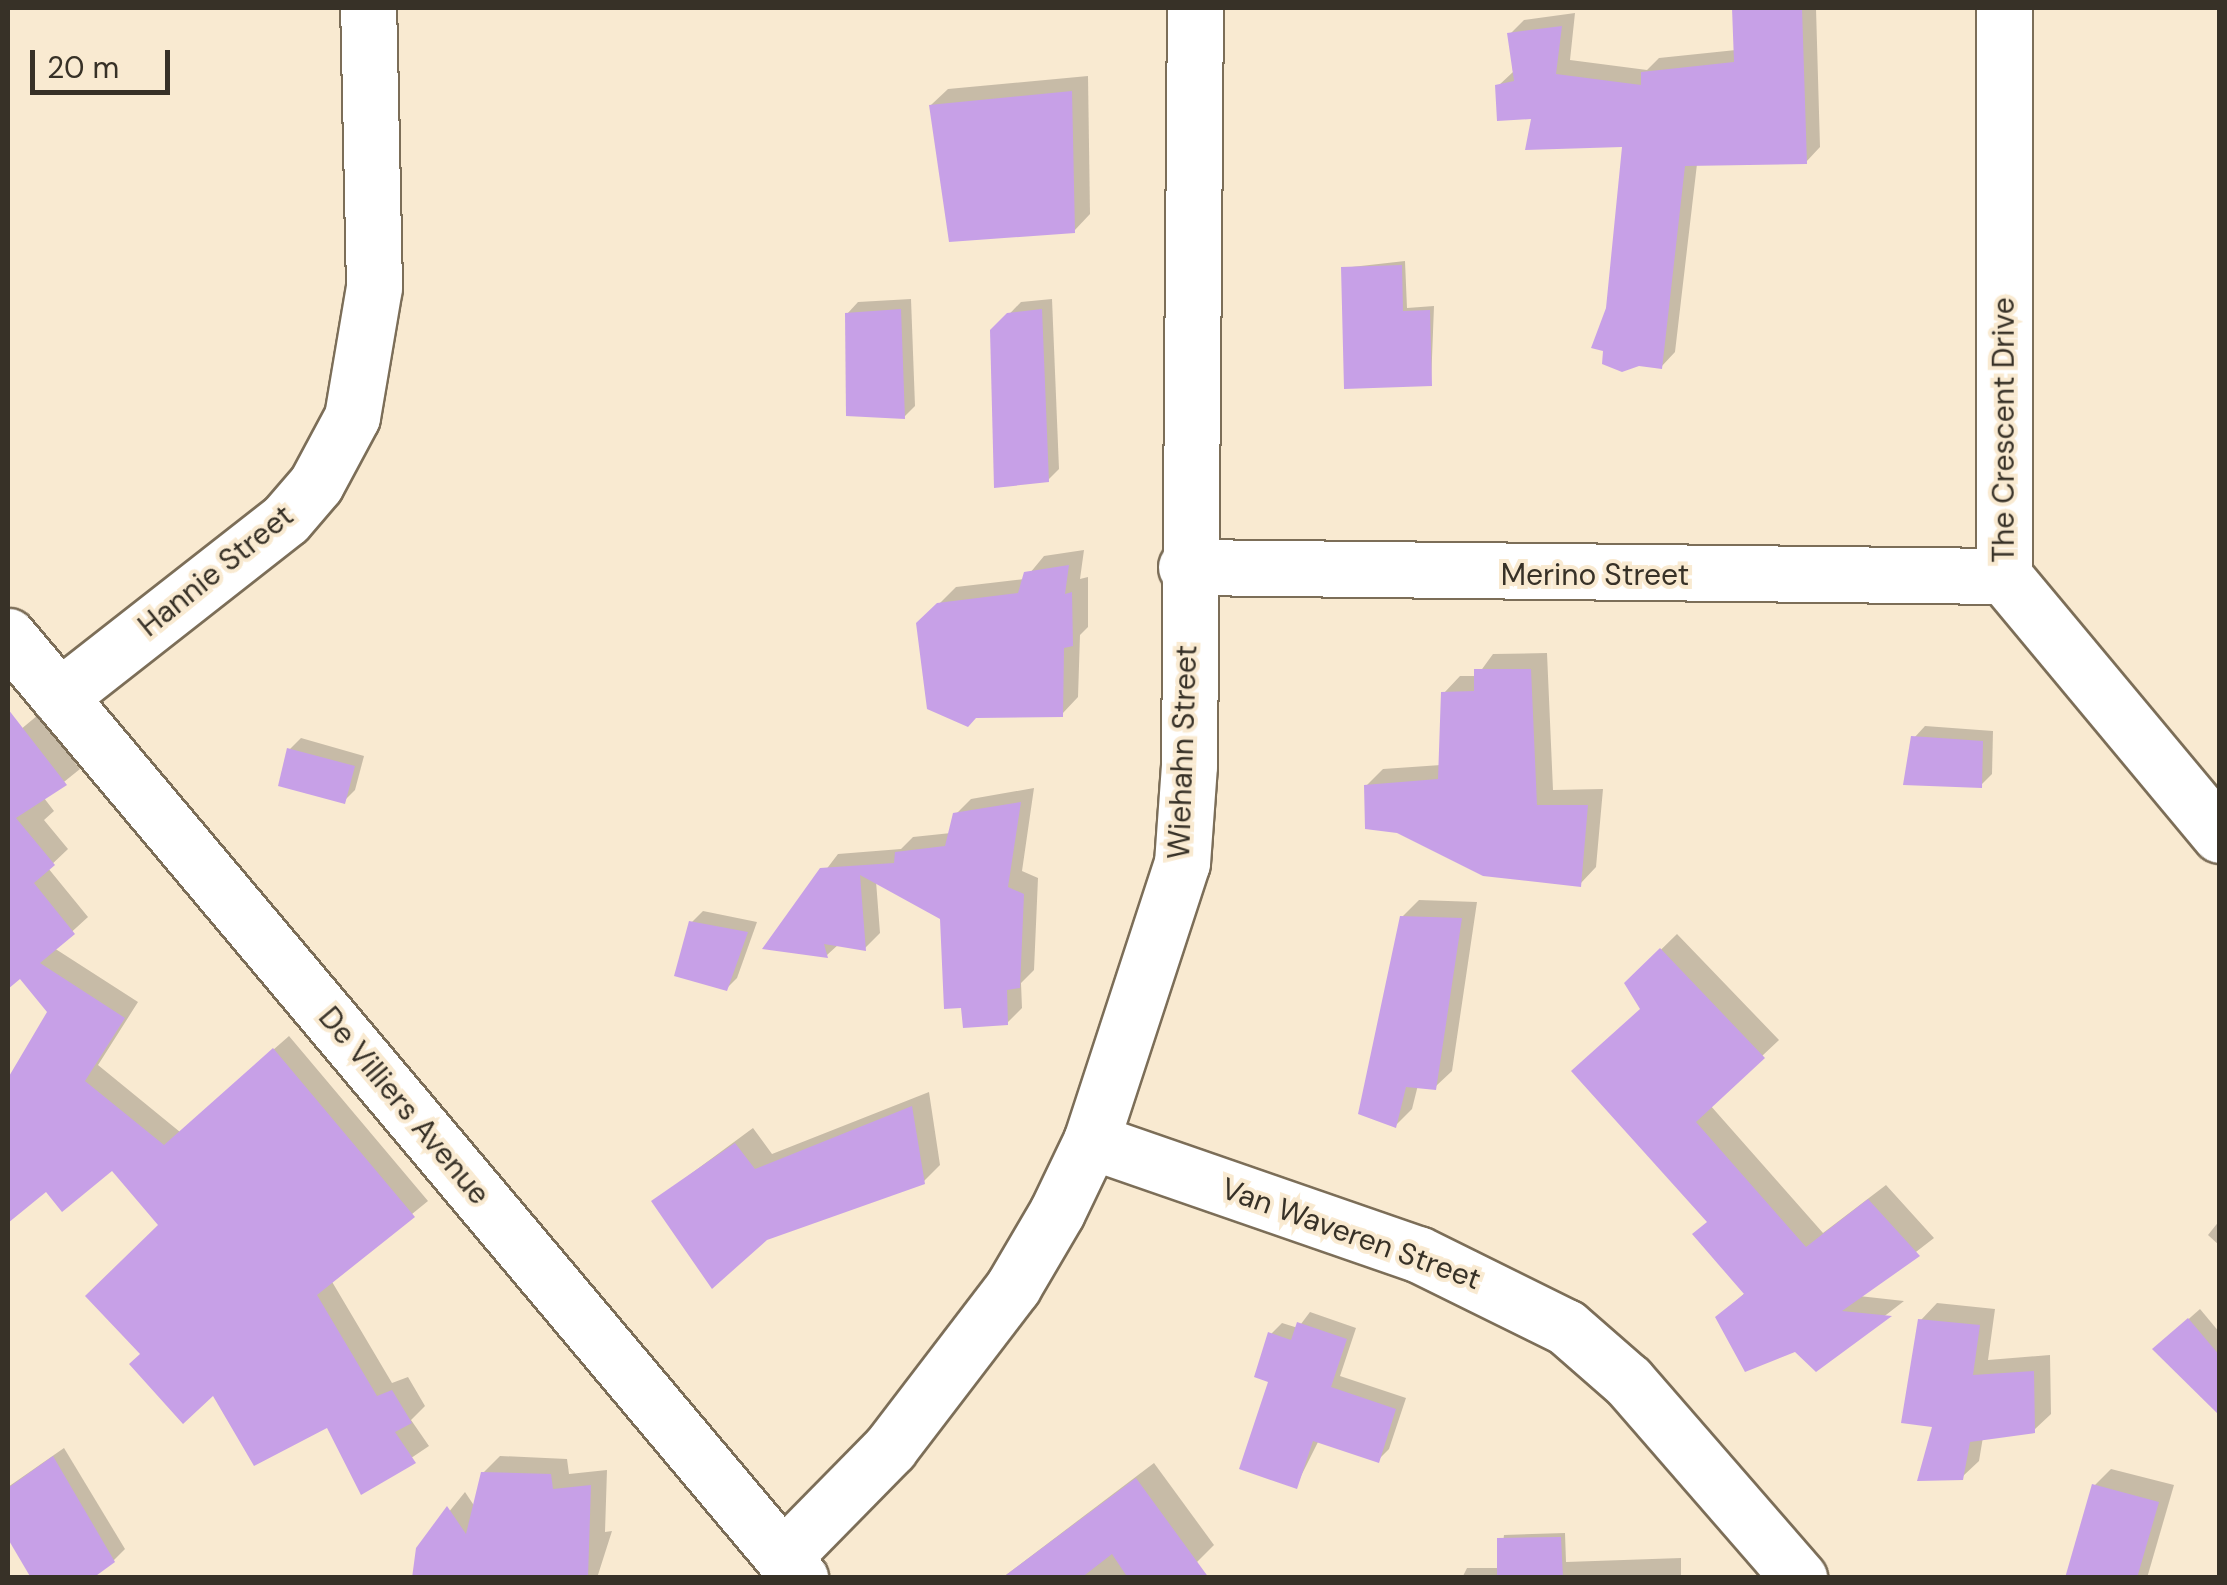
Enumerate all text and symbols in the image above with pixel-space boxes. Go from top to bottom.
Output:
scale bar [35,30,175,92]
text: 20 m [47,48,119,87]
street label: The Crescent Drive [1986,297,2022,563]
street label: Hannie Street [131,498,301,644]
street label: Merino Street [1501,557,1689,593]
street label: Wiehahn Street [1161,644,1205,860]
street label: De Villiers Avenue [311,1000,497,1212]
street label: Van Waveren Street [1217,1170,1485,1298]

